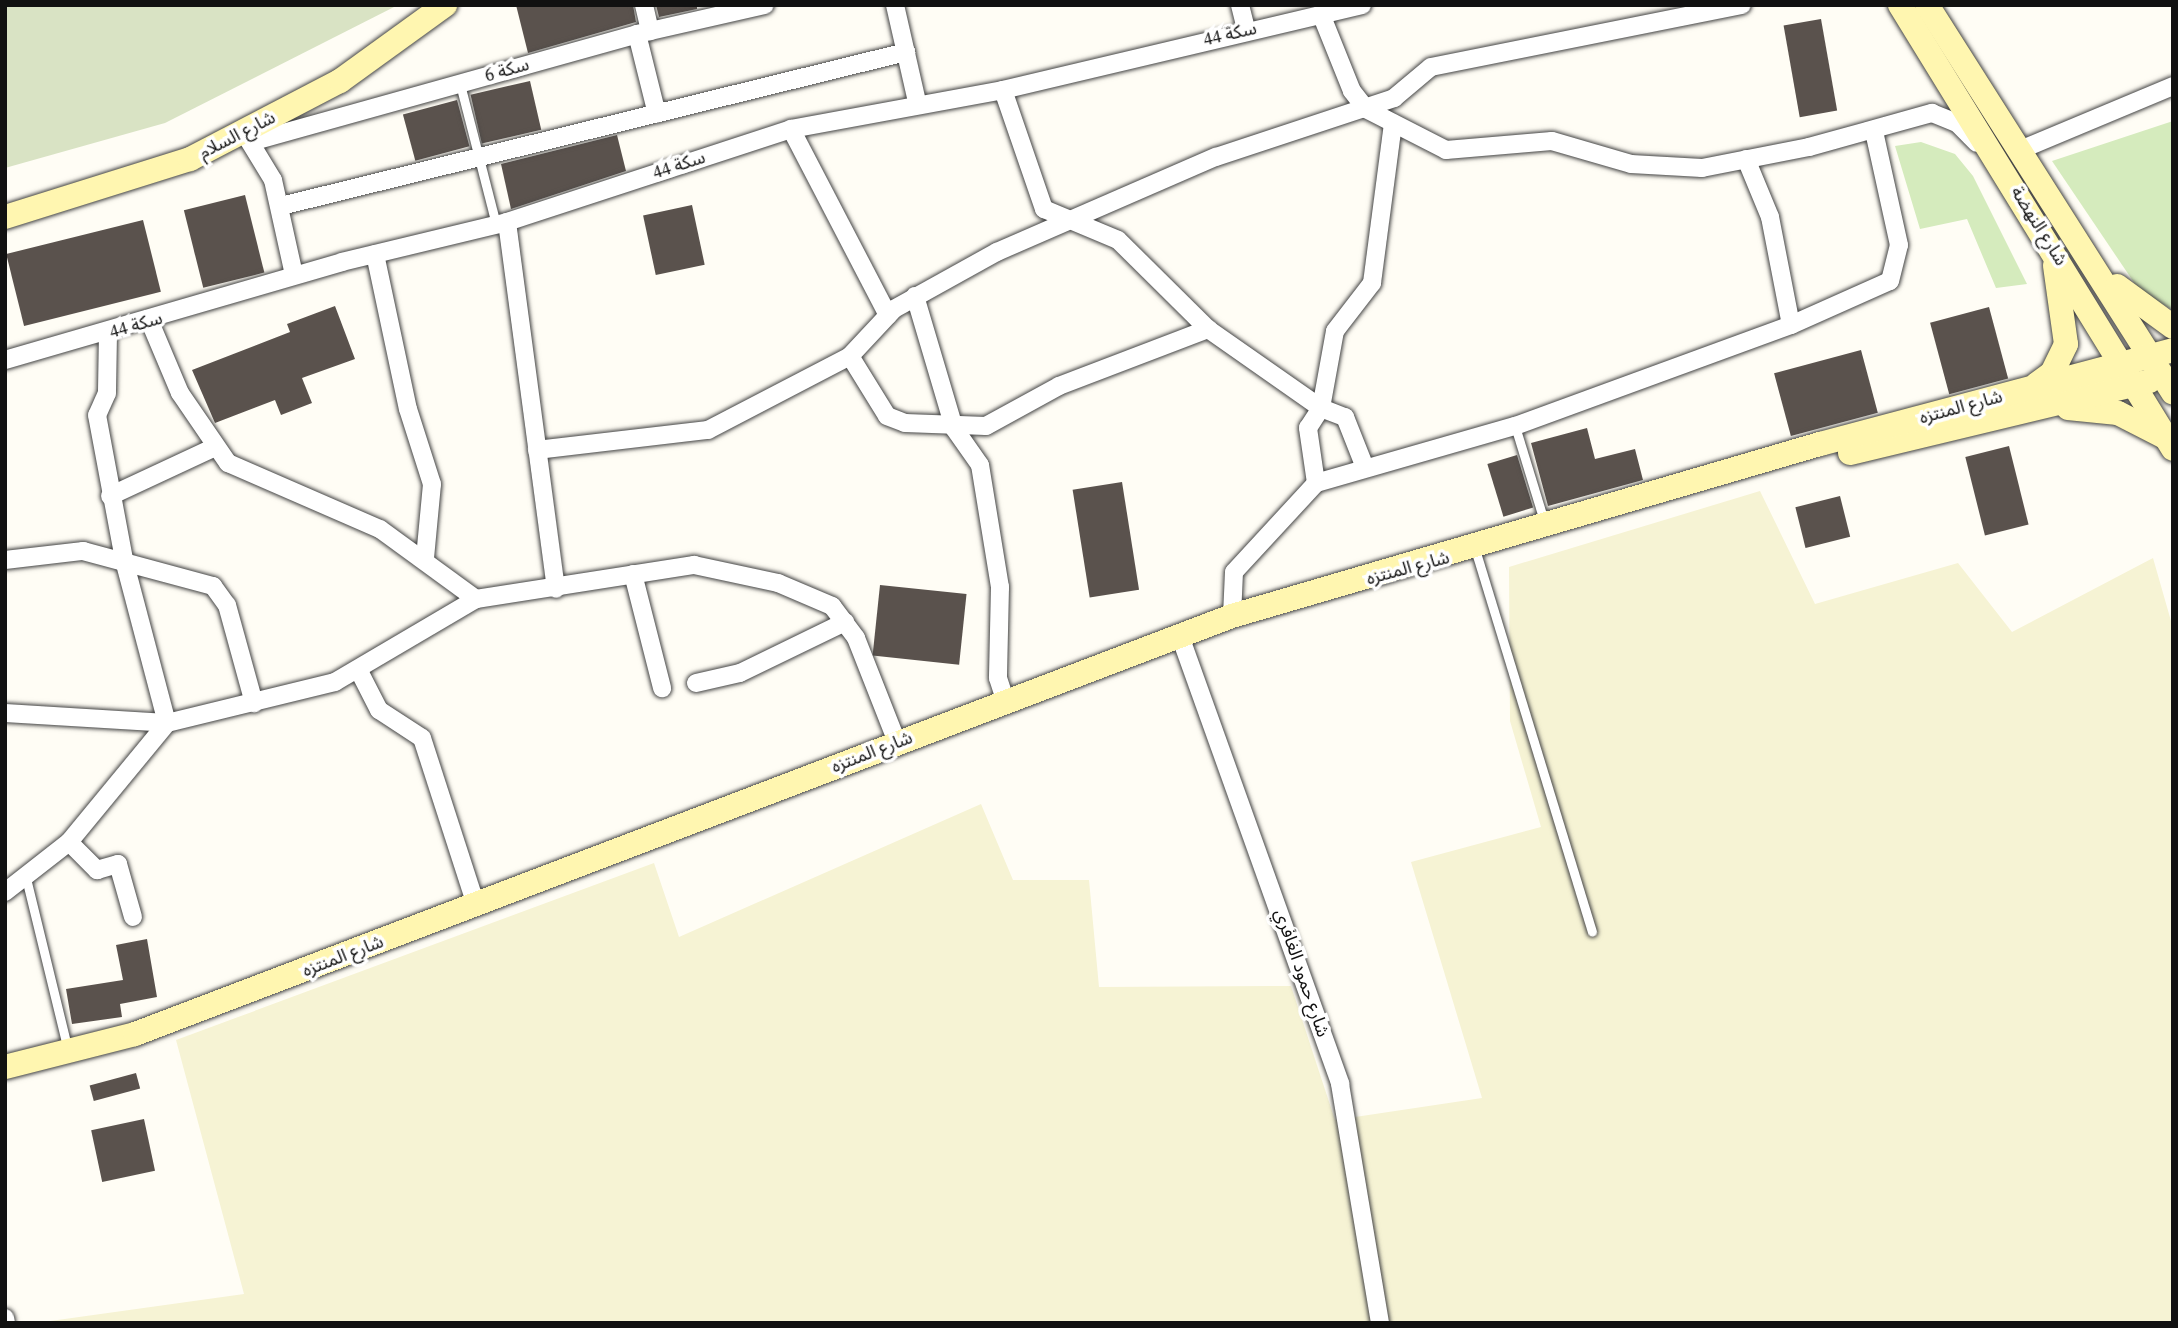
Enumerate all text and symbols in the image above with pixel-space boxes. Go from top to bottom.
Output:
street label: سكة 44 [1201,17,1259,51]
street label: سكة 6 [482,53,532,87]
street label: شارع السلام [195,107,279,163]
street label: سكة 44 [650,146,708,184]
street label: شارع النهضة [2006,182,2072,270]
street label: سكة 44 [107,307,165,343]
street label: شارع المنتزه [1917,386,2005,428]
street label: شارع المنتزه [1364,547,1452,589]
street label: شارع المنتزه [828,727,916,777]
street label: شارع حمود الغافري [1270,906,1334,1040]
street label: شارع المنتزه [299,931,387,981]

